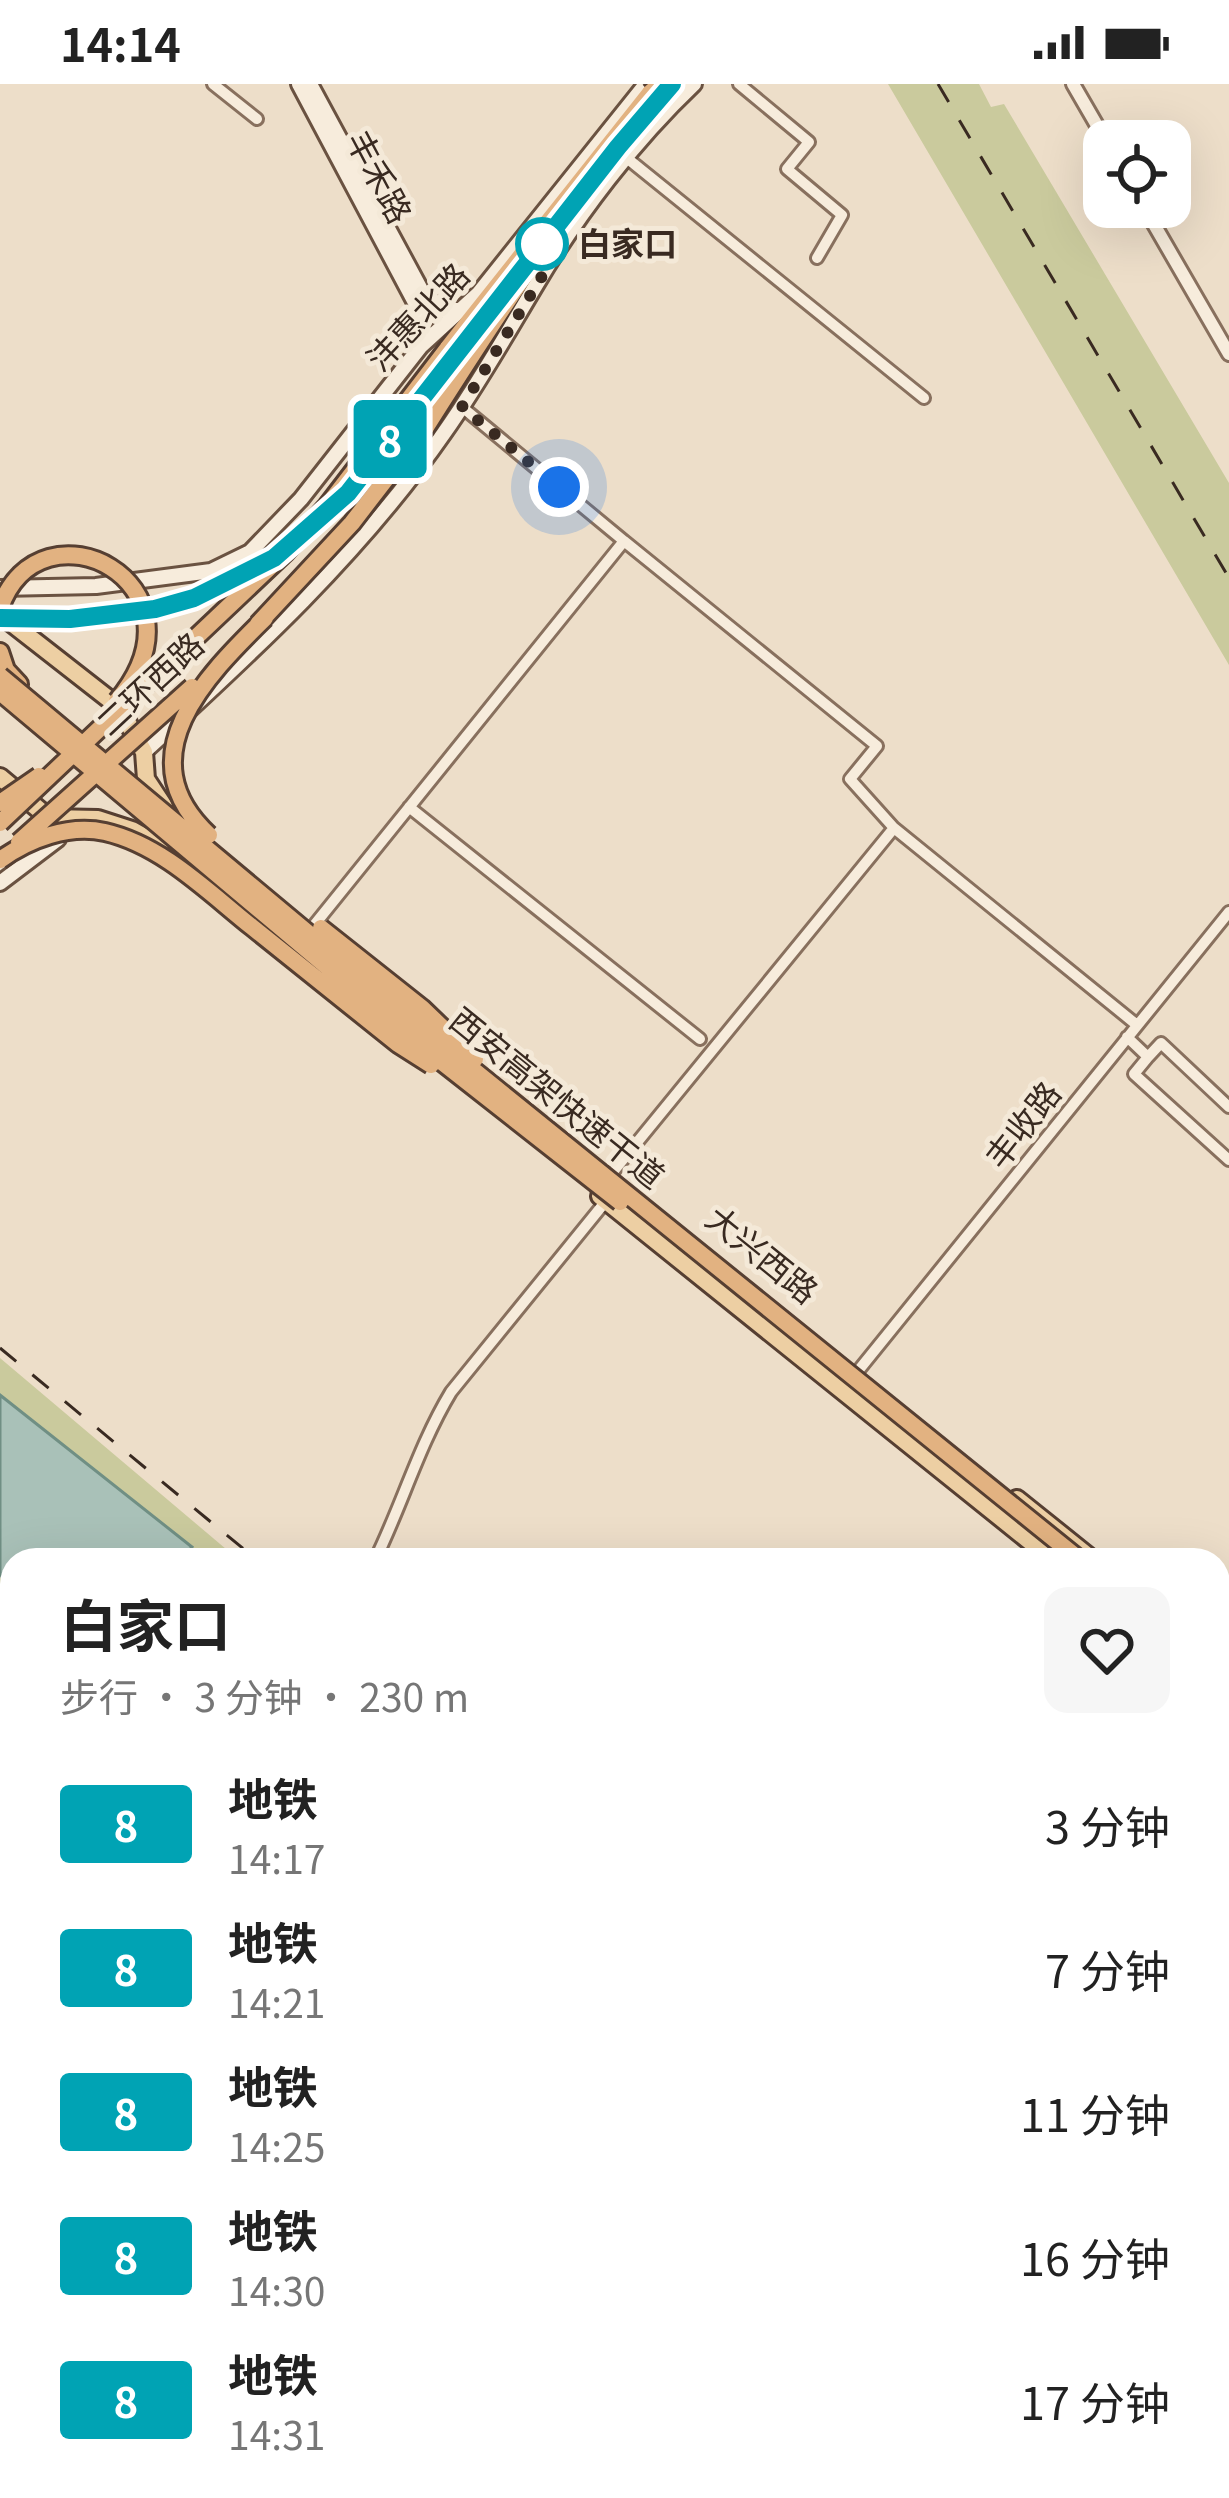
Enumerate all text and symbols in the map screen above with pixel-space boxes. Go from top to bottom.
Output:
text: 14:14 [60,10,181,75]
map controls [1083,120,1191,228]
button: locate [1083,120,1191,228]
street label: 丰禾路 [336,121,425,231]
place label: 白家口 [578,218,677,266]
marker: 白家口 [517,219,567,269]
street label: 沣惠北路 [354,251,479,380]
line badge: 8 [351,400,429,478]
text: 8 [378,408,402,469]
your location [529,457,589,517]
street label: 二环西路 [84,620,213,745]
street label: 西安高架快速干道 [441,995,676,1198]
street label: 丰收路 [972,1070,1071,1178]
street label: 大兴西路 [697,1193,830,1314]
text: 白家口 [60,1581,231,1663]
button: heart [1044,1587,1170,1713]
text: 步行 · 3 分钟 · 230 m [60,1667,469,1723]
text: 地铁 [228,1764,318,1829]
text: 3 分钟 [1045,1792,1170,1857]
text: 8 [114,1793,138,1854]
text: 14:17 [228,1829,325,1885]
text: 地铁 [228,1908,318,1973]
text: 7 分钟 [1045,1936,1170,2001]
text: 8 [114,1937,138,1998]
text: 14:21 [228,1973,325,2029]
text: 地铁 [228,2052,318,2117]
text: 11 分钟 [1020,2080,1170,2145]
text: 8 [114,2081,138,2142]
text: 14:25 [228,2117,325,2173]
text: 地铁 [228,2196,318,2261]
text: 16 分钟 [1020,2224,1170,2289]
text: 8 [114,2225,138,2286]
text: 14:30 [228,2261,325,2317]
text: 地铁 [228,2340,318,2405]
text: 17 分钟 [1020,2368,1170,2433]
text: 8 [114,2369,138,2430]
text: 14:31 [228,2405,325,2461]

